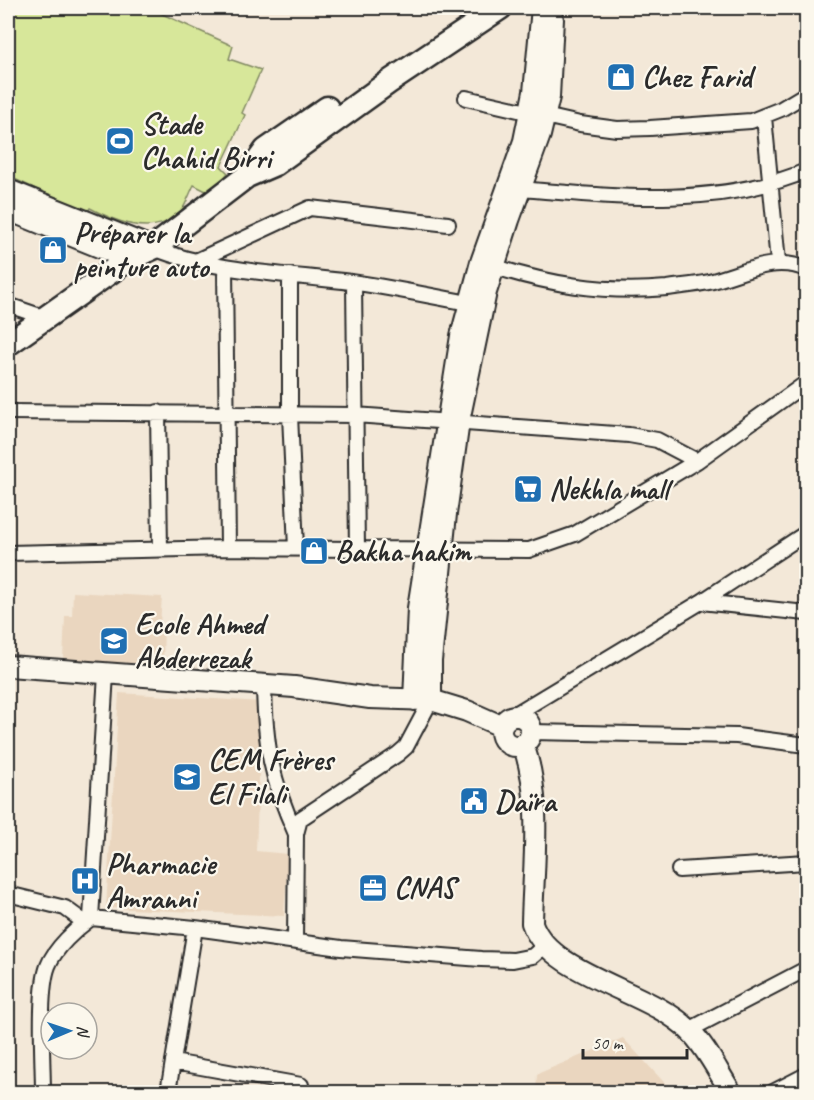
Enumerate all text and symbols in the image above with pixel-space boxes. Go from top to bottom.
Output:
place label: Chez Farid [642,58,757,96]
shop icon: Chez Farid [605,61,637,93]
place label: Stade Chahid Birri [141,105,275,177]
sports icon: Stade Chahid Birri [104,125,136,157]
place label: Préparer la peinture auto [74,214,210,286]
shop icon: Préparer la peinture auto [37,234,69,266]
place label: Nekhla mall [549,470,674,508]
supermarket icon: Nekhla mall [512,473,544,505]
place label: Bakha hakim [335,532,473,570]
shop icon: Bakha hakim [298,535,330,567]
place label: Ecole Ahmed Abderrezak [135,605,269,677]
school or university icon: Ecole Ahmed Abderrezak [98,625,130,657]
place label: CEM Frères El Filali [208,741,336,813]
school or university icon: CEM Frères El Filali [171,761,203,793]
place label: Daïra [495,782,558,820]
public building icon: Daïra [458,785,490,817]
place label: Pharmacie Amranni [106,845,218,917]
hospital icon: Pharmacie Amranni [69,865,101,897]
place label: CNAS [394,869,460,907]
office icon: CNAS [357,872,389,904]
north arrow [39,1001,99,1061]
scale bar [583,1022,686,1060]
text: N [73,1025,93,1039]
text: 50 m [592,1032,625,1054]

